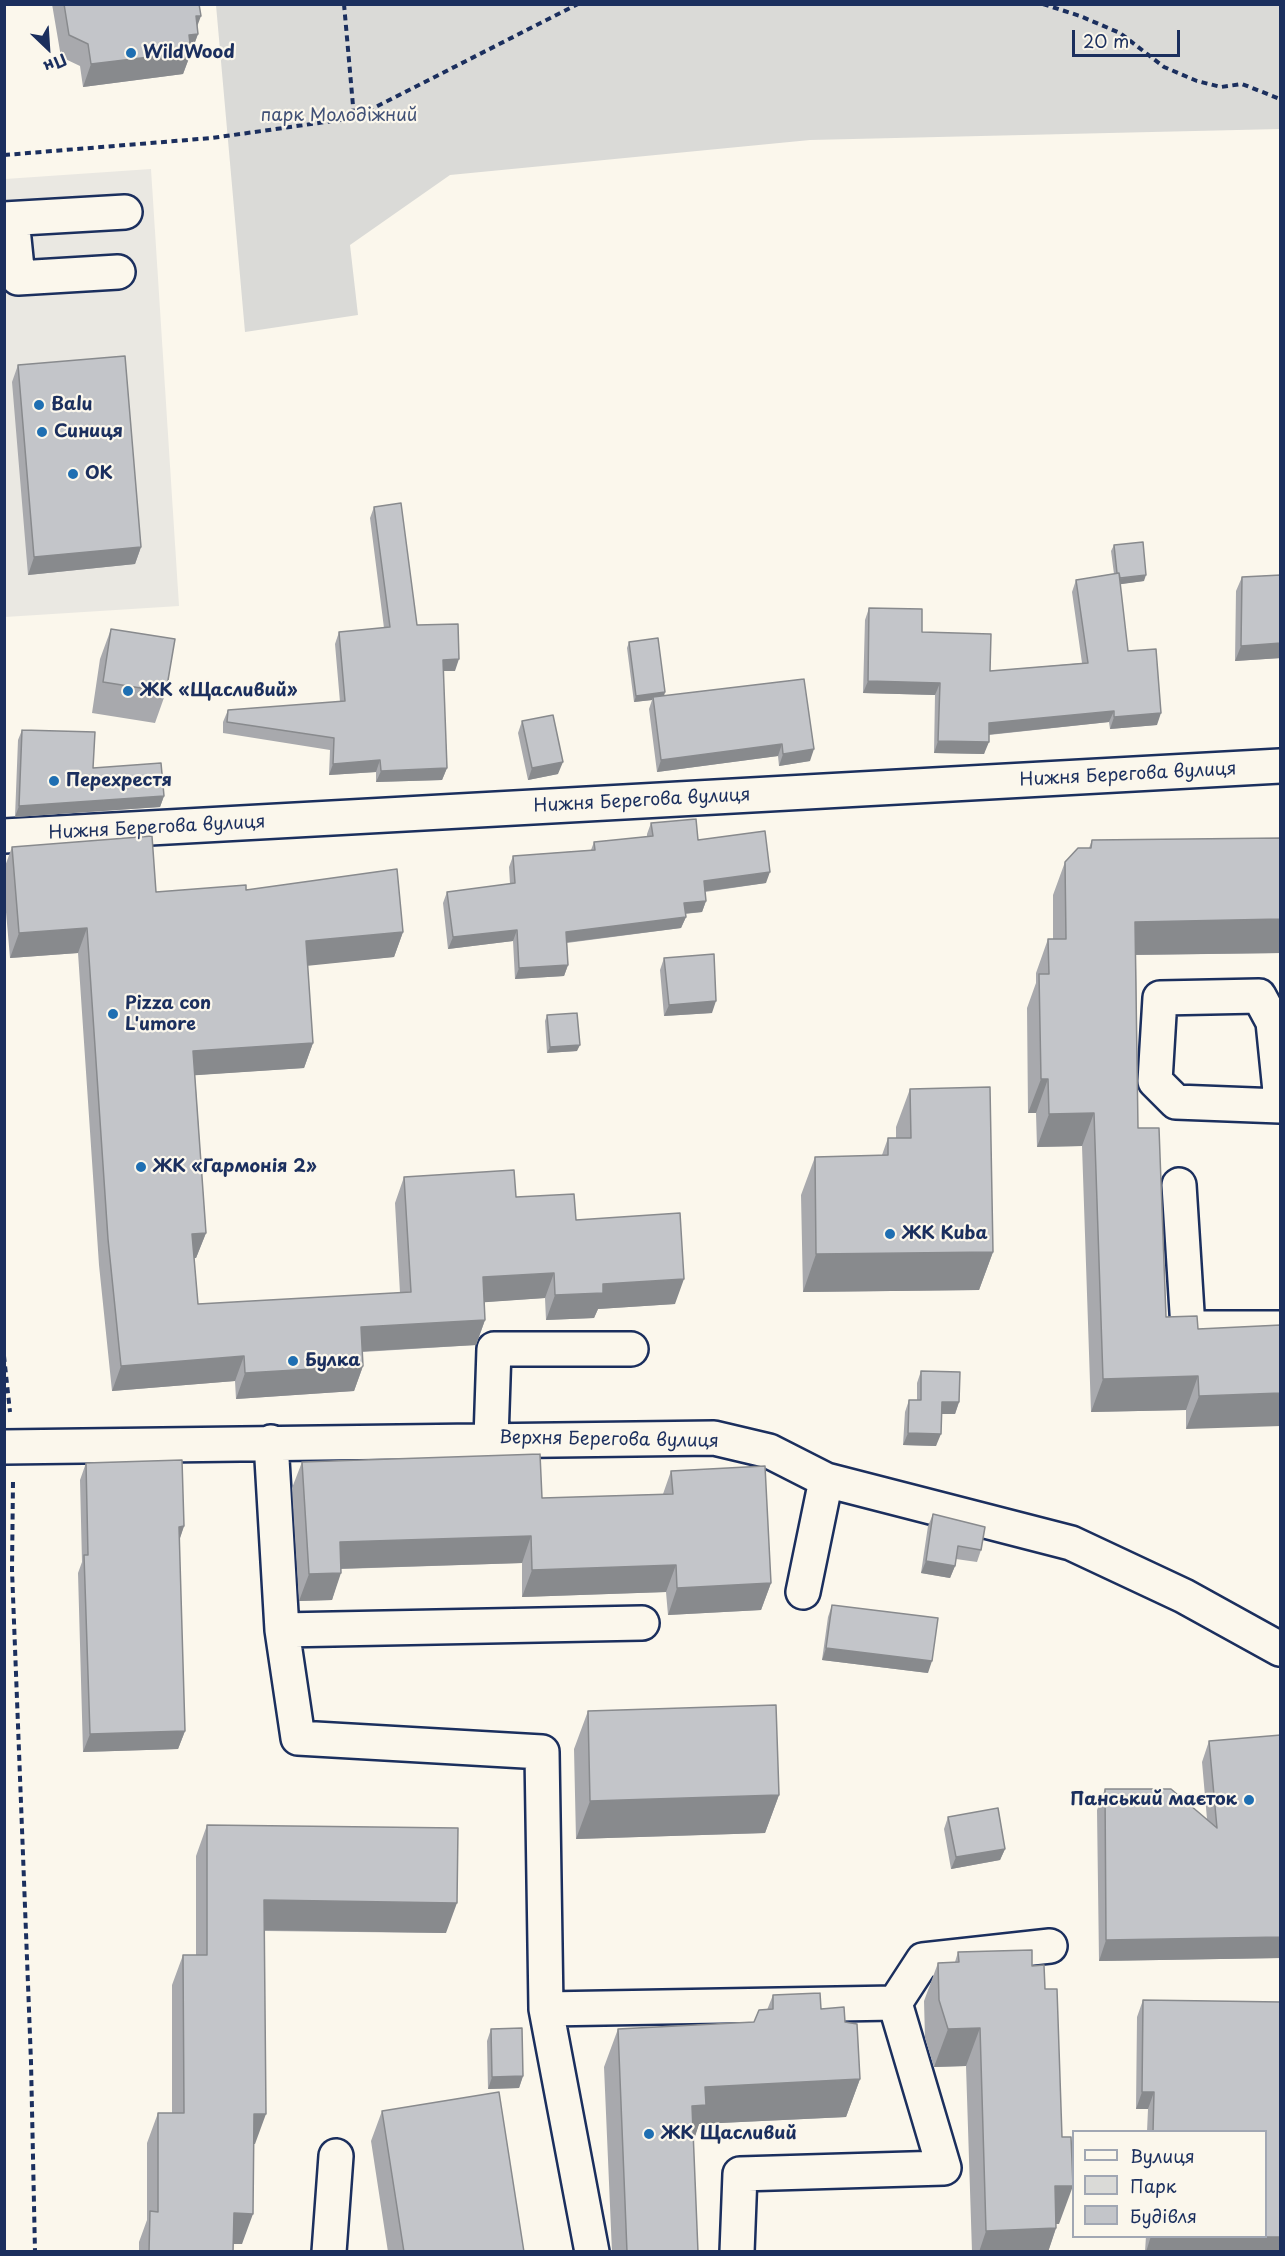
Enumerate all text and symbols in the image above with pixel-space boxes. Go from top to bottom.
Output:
north arrow [18,18,78,78]
scale bar [1075,18,1183,56]
text: 20 m [1083,27,1129,54]
place label: WildWood [143,42,235,64]
marker: WildWood [124,46,138,60]
text: Пн [40,49,71,80]
park label: парк Молодіжний [261,105,417,127]
place label: Balu [51,394,93,416]
marker: Balu [32,398,46,412]
place label: Синиця [54,421,123,443]
marker: Синиця [35,425,49,439]
place label: OK [85,463,113,485]
marker: OK [66,467,80,481]
place label: ЖК «Щасливий» [140,680,298,702]
marker: ЖК «Щасливий» [121,684,135,698]
street label: Нижня Берегова вулиця [1019,759,1237,791]
place label: Перехрестя [66,770,172,792]
marker: Перехрестя [47,774,61,788]
street label: Нижня Берегова вулиця [533,785,751,817]
street label: Нижня Берегова вулиця [48,812,266,844]
place label: Pizza con L'umore [125,993,211,1036]
marker: Pizza con L'umore [106,1007,120,1021]
place label: ЖК «Гармонія 2» [153,1156,317,1178]
marker: ЖК «Гармонія 2» [134,1160,148,1174]
place label: ЖК Kuba [902,1223,988,1245]
marker: ЖК Kuba [883,1227,897,1241]
place label: Булка [305,1350,360,1372]
marker: Булка [286,1354,300,1368]
street label: Верхня Берегова вулиця [499,1427,719,1453]
place label: Панський маєток [1070,1789,1237,1811]
marker: Панський маєток [1242,1793,1256,1807]
place label: ЖК Щасливий [661,2123,797,2145]
marker: ЖК Щасливий [642,2127,656,2141]
legend [1072,2130,1267,2238]
text: Вулиця [1130,2142,1195,2169]
text: Парк [1130,2172,1176,2199]
text: Будівля [1130,2202,1197,2229]

